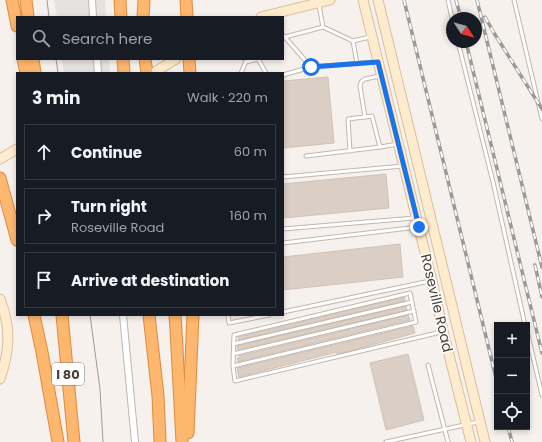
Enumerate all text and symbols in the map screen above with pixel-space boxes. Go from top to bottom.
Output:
north arrow [446,12,482,48]
search box [16,16,284,60]
icon: search [30,27,52,49]
text: Search here [62,28,152,49]
route start [302,58,320,76]
text: 3 min [32,86,80,110]
text: Walk · 220 m [187,88,268,107]
icon: ahead [33,141,55,163]
text: Continue [71,142,142,163]
text: 60 m [234,142,267,161]
text: Turn right [71,196,147,217]
icon: right [33,205,55,227]
text: 160 m [230,206,267,225]
text: Roseville Road [71,218,164,237]
route end [410,218,428,236]
street label: Roseville Road [416,252,458,354]
icon: arrive [33,269,55,291]
text: Arrive at destination [71,270,229,291]
map controls [494,322,530,430]
button: + [494,322,530,358]
button: − [494,358,530,394]
road number: I 80 [52,363,84,385]
button: locate [494,394,530,430]

